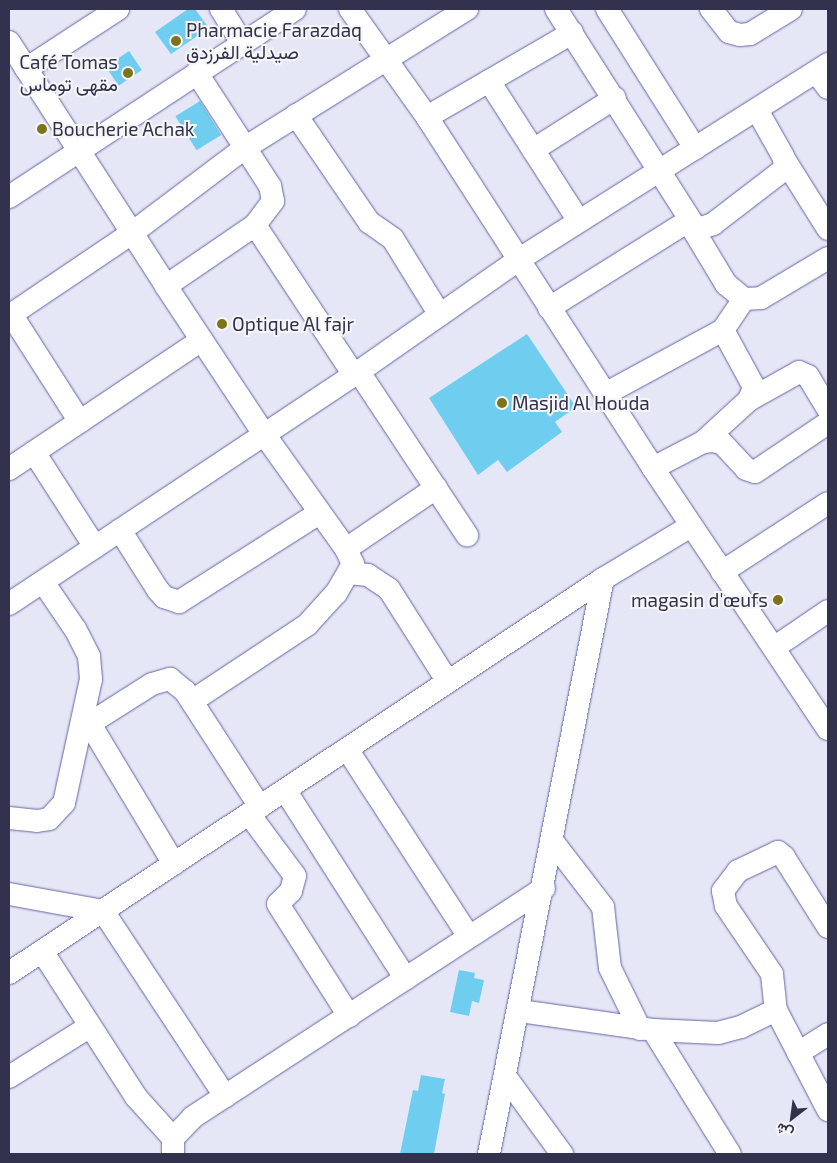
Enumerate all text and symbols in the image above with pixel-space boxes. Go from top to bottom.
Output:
place label: Pharmacie Farazdaq صيدلية الفرزدق [186,19,362,63]
marker: Pharmacie Farazdaq صيدلية الفرزدق [170,35,182,47]
place label: Café Tomas مقهى توماس [19,51,118,95]
marker: Café Tomas مقهى توماس [122,67,134,79]
place label: Boucherie Achak [52,118,195,140]
marker: Boucherie Achak [36,123,48,135]
place label: Optique Al fajr [232,313,355,335]
marker: Optique Al fajr [216,318,228,330]
place label: Masjid Al Houda [512,392,651,414]
marker: Masjid Al Houda [496,397,508,409]
place label: magasin d'œufs [631,589,768,611]
marker: magasin d'œufs [772,594,784,606]
north arrow [767,1093,817,1143]
text: ش [773,1120,796,1143]

